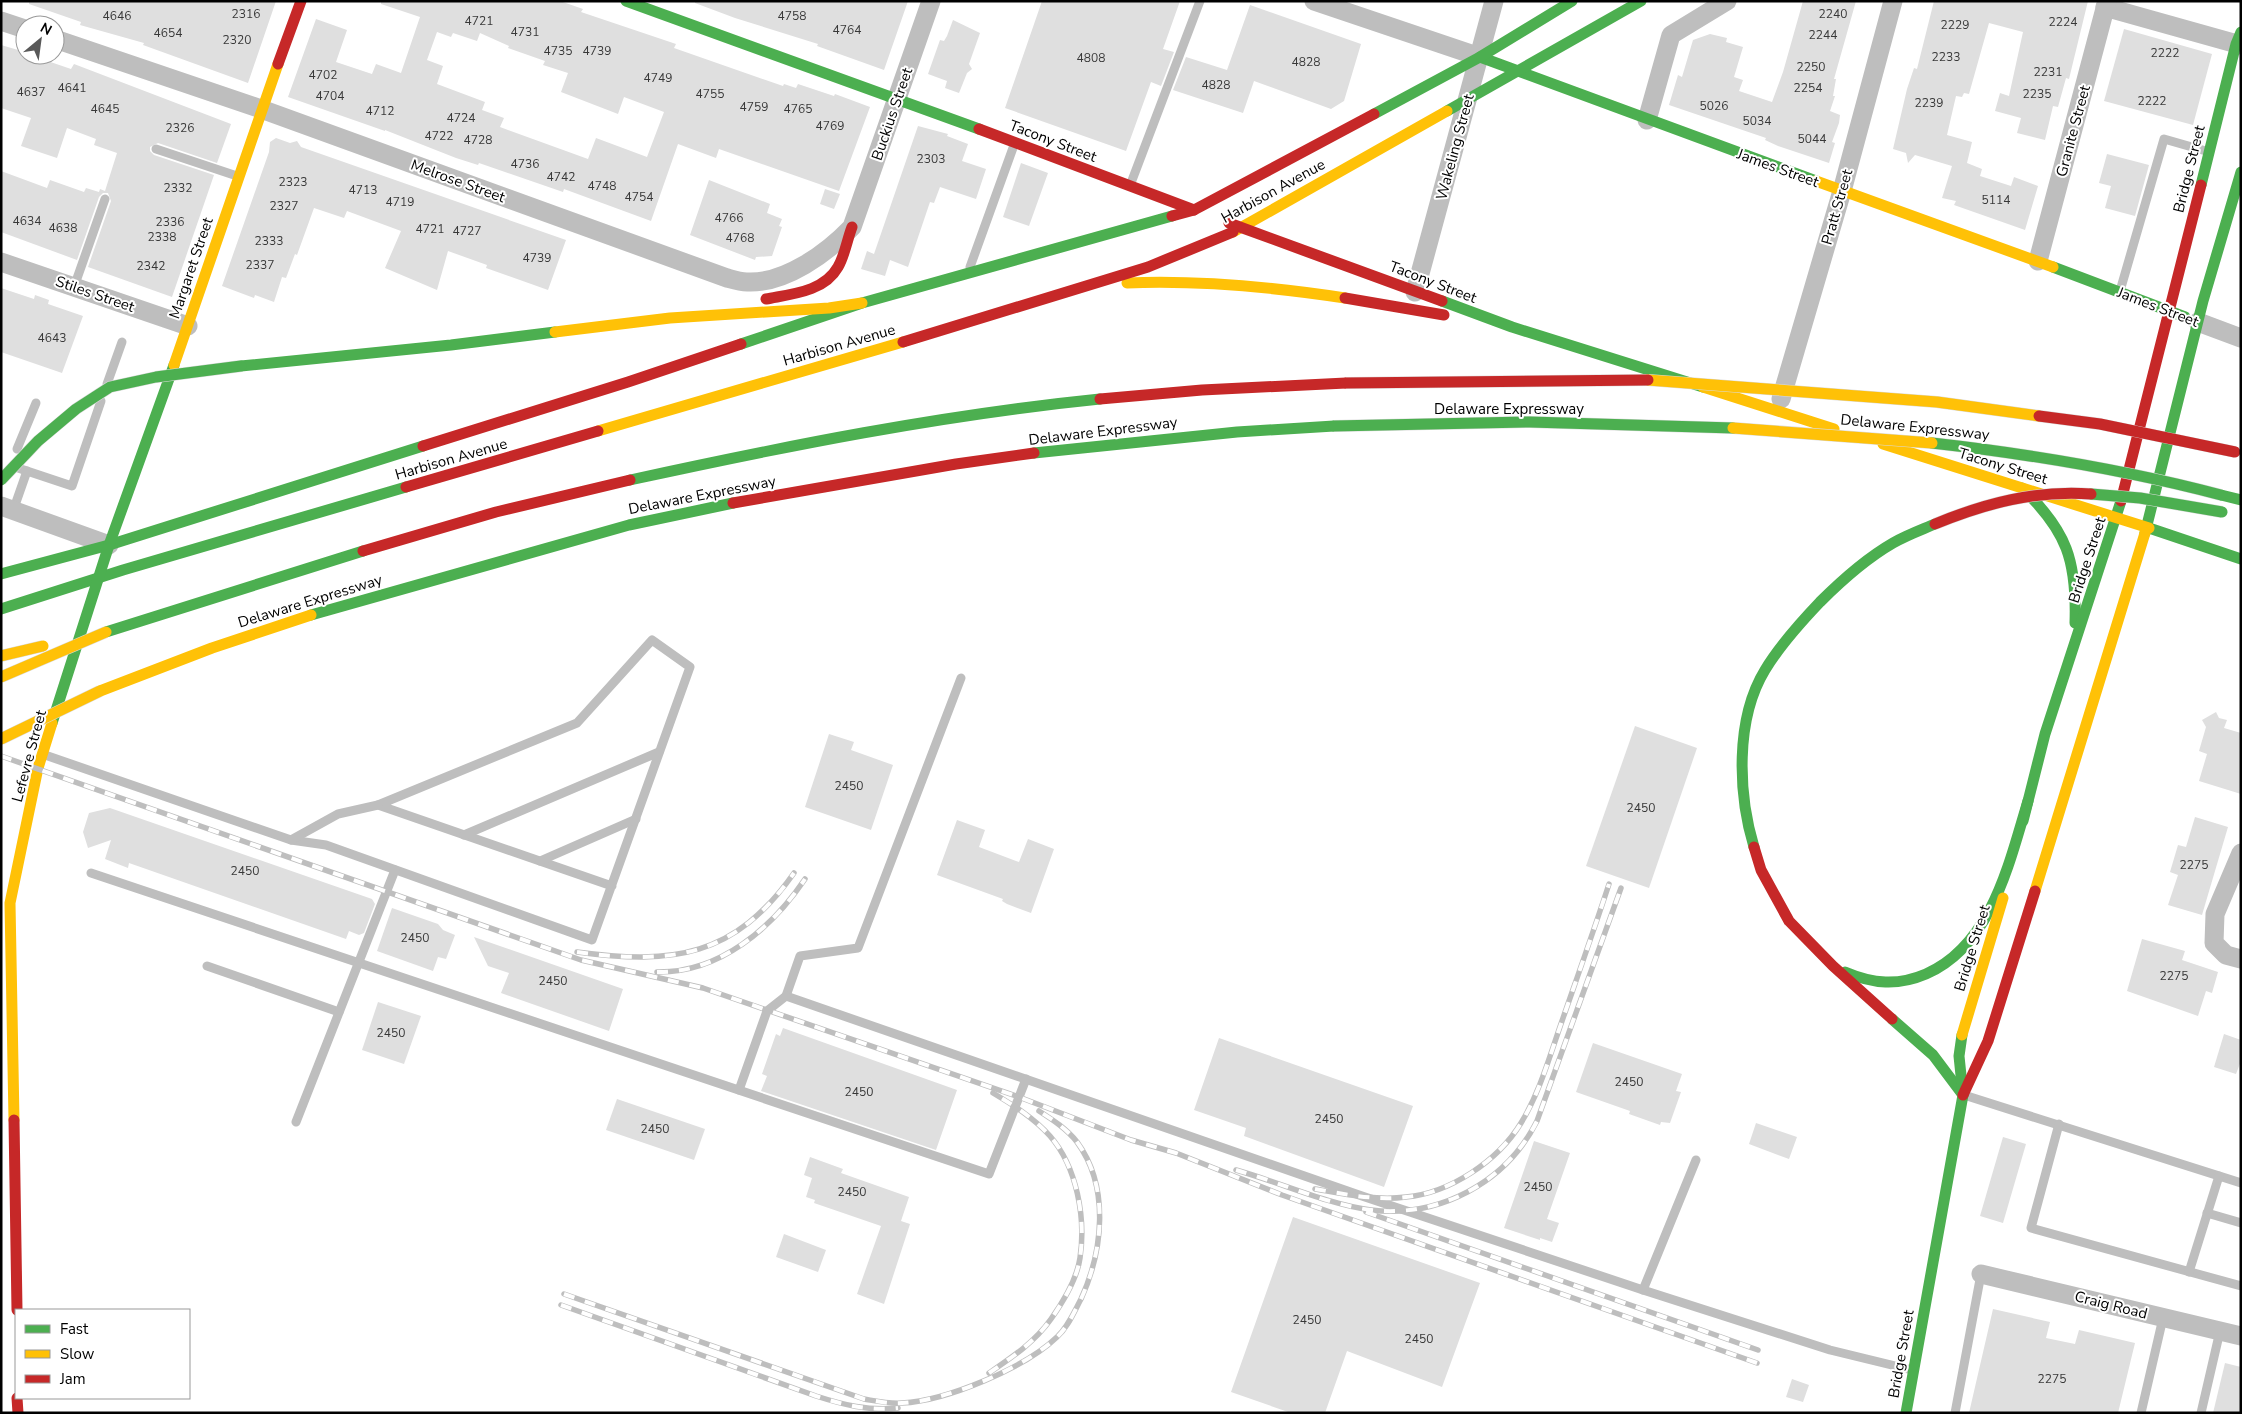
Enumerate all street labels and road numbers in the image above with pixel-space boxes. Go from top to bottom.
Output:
street label: Buckius Street [867,64,917,163]
street label: Granite Street [2051,82,2095,179]
street label: Wakeling Street [1431,91,1479,202]
street label: Tacony Street [1007,115,1100,167]
street label: Bridge Street [2168,123,2210,215]
street label: James Street [1733,144,1822,192]
street label: Harbison Avenue [1217,154,1329,228]
street label: Melrose Street [408,155,509,208]
street label: Pratt Street [1817,166,1858,247]
street label: Margaret Street [164,214,218,321]
street label: Tacony Street [1387,256,1480,308]
street label: Stiles Street [53,271,138,317]
street label: James Street [2114,282,2202,332]
street label: Harbison Avenue [781,319,897,371]
street label: Delaware Expressway [1434,399,1584,419]
street label: Delaware Expressway [1839,409,1991,445]
street label: Delaware Expressway [1027,412,1179,450]
street label: Harbison Avenue [393,433,509,485]
street label: Tacony Street [1956,443,2051,489]
street label: Delaware Expressway [627,471,778,519]
street label: Bridge Street [2064,514,2111,606]
street label: Delaware Expressway [235,569,385,632]
street label: Lefevre Street [7,707,51,804]
street label: Bridge Street [1949,902,1995,994]
street label: Craig Road [2072,1286,2150,1324]
street label: Bridge Street [1883,1308,1919,1400]

